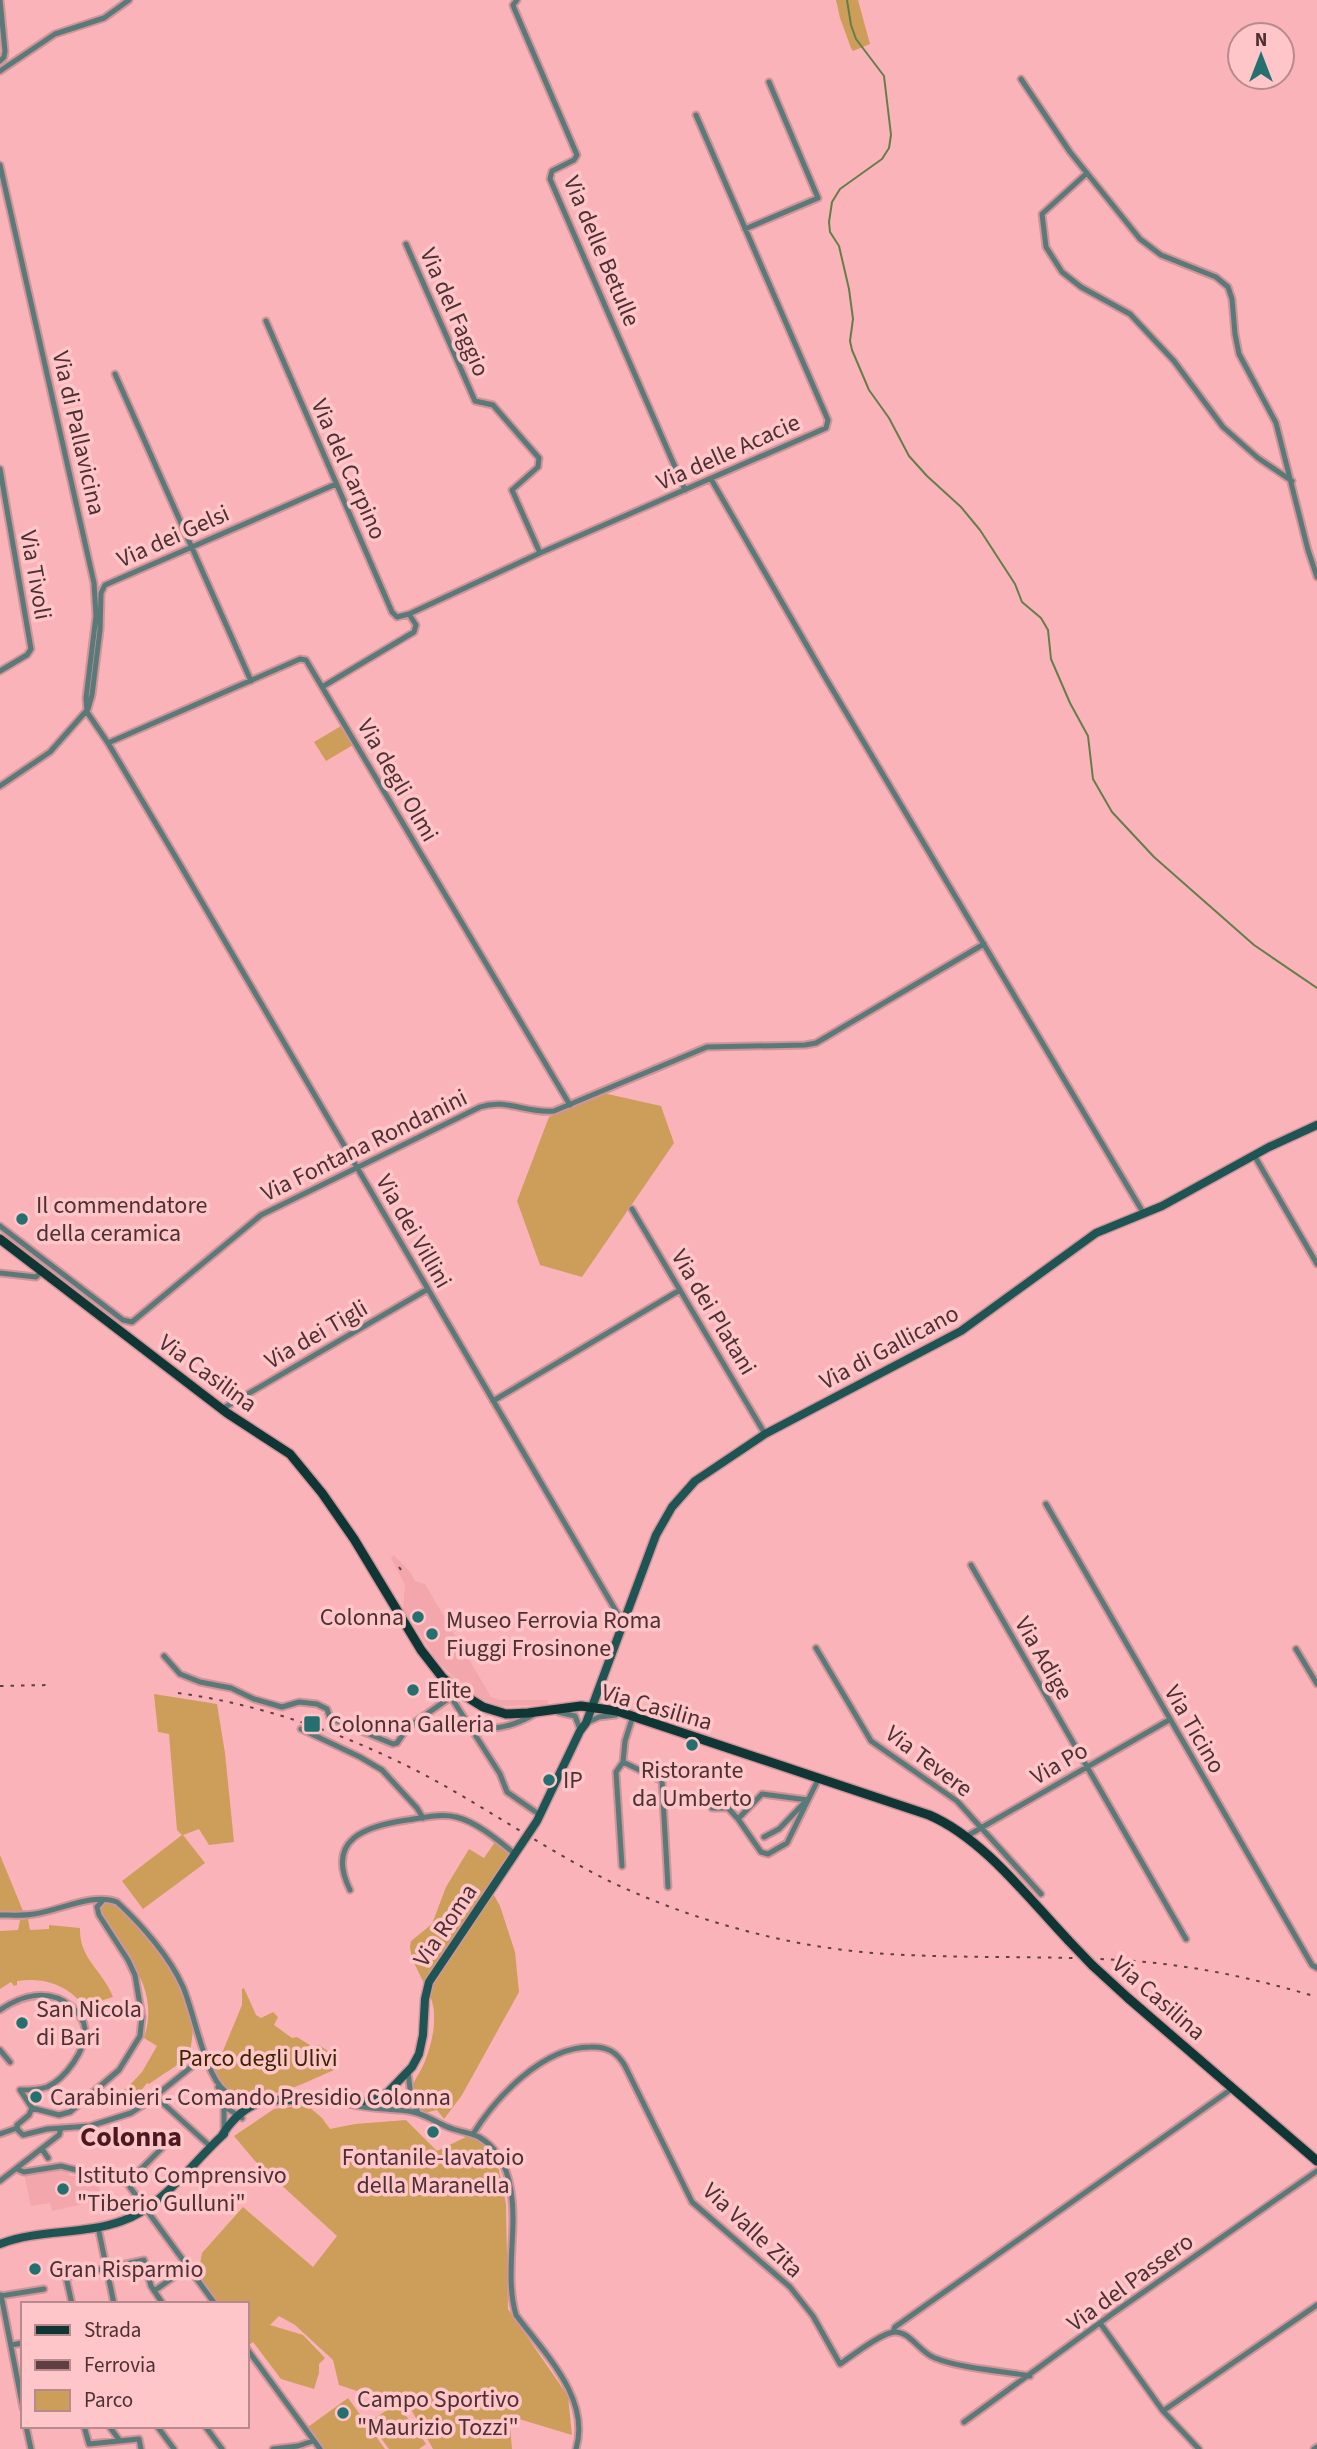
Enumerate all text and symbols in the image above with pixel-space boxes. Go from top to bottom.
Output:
north arrow [1226,21,1296,91]
text: N [1255,27,1267,54]
street label: Via delle Betulle [554,171,649,332]
street label: Via del Faggio [411,242,499,382]
street label: Via di Pallavicina [43,348,114,519]
street label: Via del Carpino [302,393,395,545]
street label: Via delle Acacie [651,405,806,500]
street label: Via dei Gelsi [111,496,235,577]
street label: Via Tivoli [10,528,61,622]
street label: Via degli Olmi [348,712,447,848]
street label: Via Fontana Rondanini [255,1080,473,1211]
street label: Via dei Villini [367,1168,460,1295]
place label: Il commendatore della ceramica [36,1188,207,1251]
marker: Il commendatore della ceramica [14,1211,30,1227]
street label: Via dei Platani [662,1243,765,1382]
street label: Via dei Tigli [258,1291,374,1378]
street label: Via di Gallicano [813,1296,965,1399]
street label: Via Casilina [151,1326,264,1421]
place label: Colonna [320,1600,404,1635]
place label: Museo Ferrovia Roma Fiuggi Frosinone [446,1603,661,1666]
marker: Colonna [410,1609,426,1625]
street label: Via Adige [1006,1610,1081,1706]
marker: Museo Ferrovia Roma Fiuggi Frosinone [424,1626,440,1642]
place label: Elite [427,1673,471,1708]
street label: Via Casilina [597,1675,717,1740]
street label: Via Ticino [1155,1679,1234,1780]
marker: Elite [405,1682,421,1698]
place label: Colonna Galleria [328,1707,494,1742]
marker: Colonna Galleria [302,1714,322,1734]
street label: Via Tevere [878,1717,980,1806]
street label: Via Po [1024,1733,1094,1794]
marker: Ristorante da Umberto [684,1737,700,1753]
place label: Ristorante da Umberto [632,1753,752,1816]
place label: IP [563,1763,583,1798]
marker: IP [541,1772,557,1788]
street label: Via Roma [405,1877,486,1974]
street label: Via Casilina [1104,1948,1213,2049]
place label: San Nicola di Bari [36,1992,142,2055]
marker: San Nicola di Bari [14,2015,30,2031]
park label: Parco degli Ulivi [178,2041,338,2076]
place label: Carabinieri - Comando Presidio Colonna [50,2080,451,2115]
marker: Carabinieri - Comando Presidio Colonna [28,2089,44,2105]
district label: Colonna [80,2117,182,2157]
marker: Fontanile-lavatoio della Maranella [425,2124,441,2140]
place label: Fontanile-lavatoio della Maranella [342,2140,524,2203]
place label: Istituto Comprensivo "Tiberio Gulluni" [77,2158,287,2221]
street label: Via Valle Zita [694,2174,811,2286]
marker: Istituto Comprensivo "Tiberio Gulluni" [55,2181,71,2197]
street label: Via del Passero [1060,2224,1201,2340]
place label: Gran Risparmio [49,2252,203,2287]
marker: Gran Risparmio [27,2261,43,2277]
legend [21,2302,248,2428]
text: Strada [84,2315,141,2345]
text: Ferrovia [84,2350,156,2380]
place label: Campo Sportivo "Maurizio Tozzi" [357,2382,519,2445]
text: Parco [84,2385,133,2415]
marker: Campo Sportivo "Maurizio Tozzi" [335,2405,351,2421]

